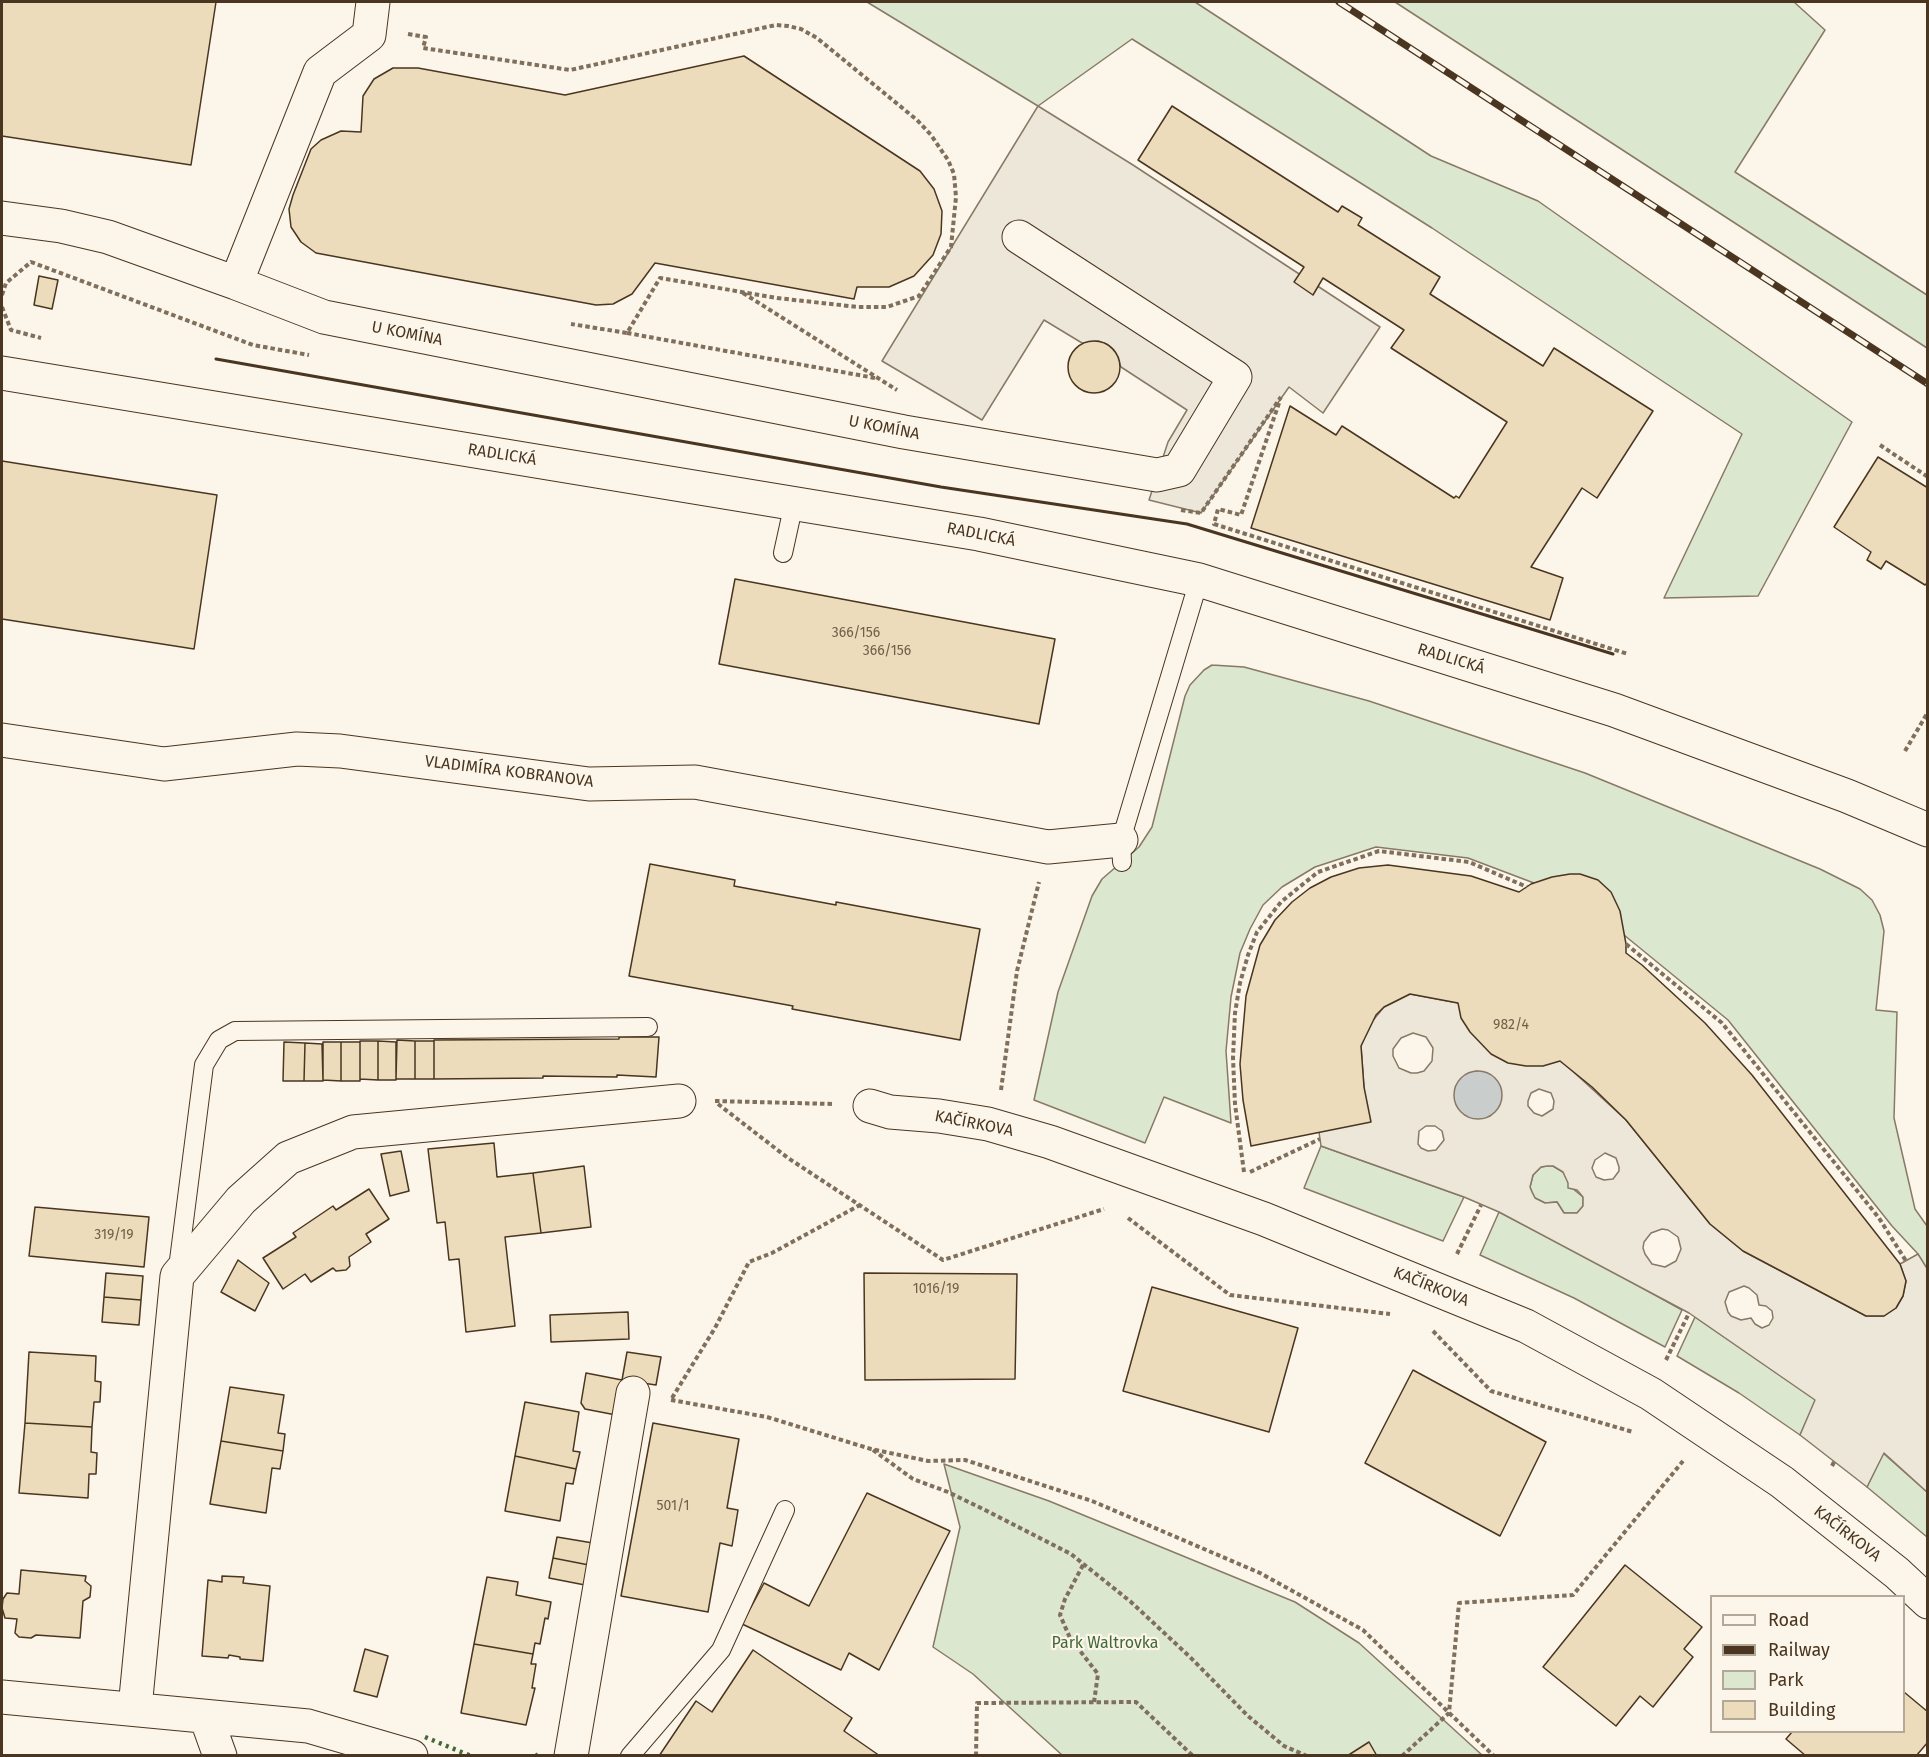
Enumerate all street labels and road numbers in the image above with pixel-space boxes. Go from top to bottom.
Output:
street label: U KOMÍNA [370,318,444,350]
street label: U KOMÍNA [847,412,921,444]
street label: RADLICKÁ [466,440,538,470]
street label: RADLICKÁ [945,519,1017,551]
street label: RADLICKÁ [1415,640,1487,678]
street label: VLADIMÍRA KOBRANOVA [424,752,594,792]
street label: KAČÍRKOVA [933,1107,1015,1141]
street label: KAČÍRKOVA [1390,1263,1472,1311]
street label: KAČÍRKOVA [1810,1502,1884,1566]

